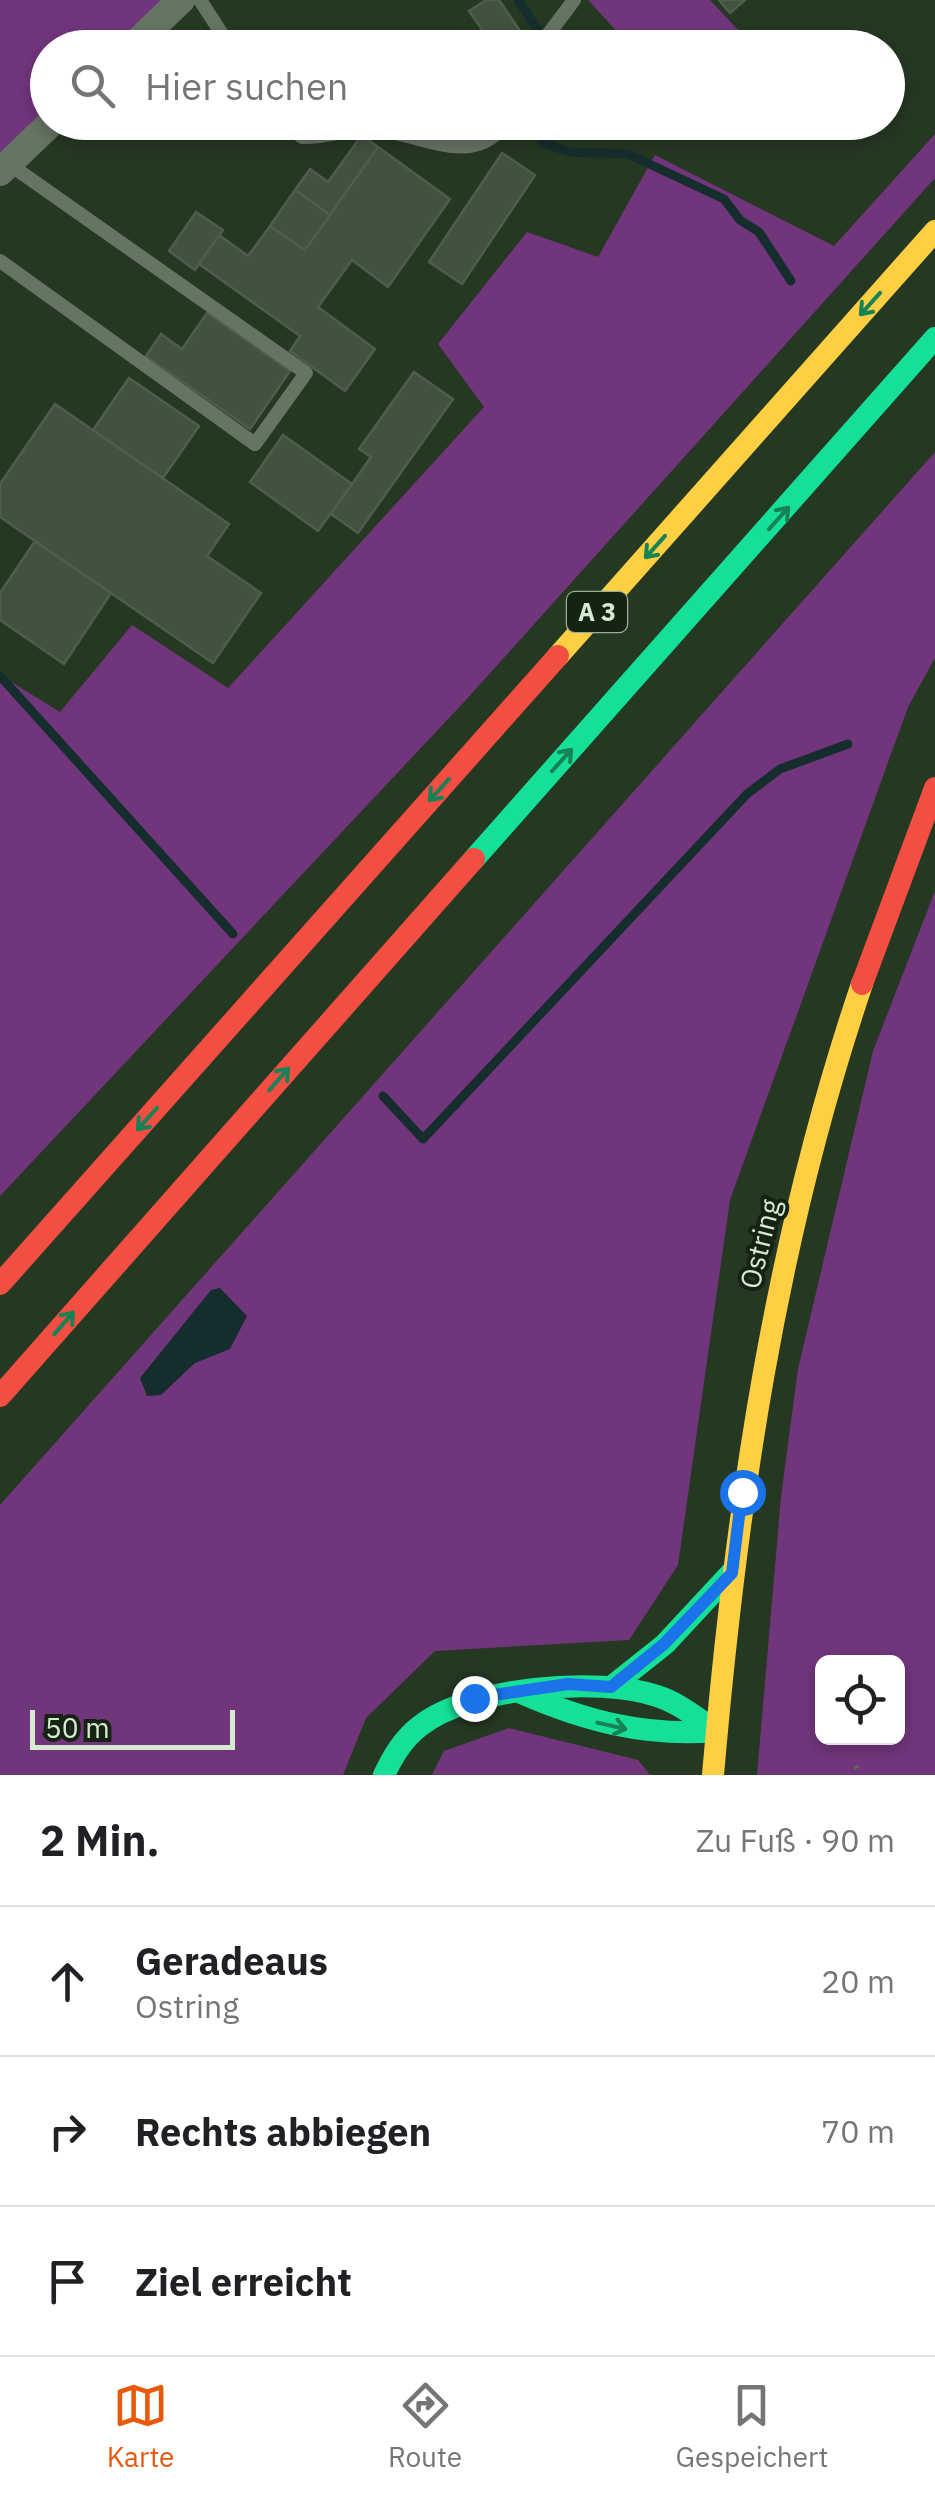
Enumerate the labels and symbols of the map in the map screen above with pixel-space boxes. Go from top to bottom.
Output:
one-way arrow [859,291,882,316]
one-way arrow [767,506,790,531]
one-way arrow [643,534,666,559]
road number: A 3 [567,592,627,632]
one-way arrow [551,748,574,773]
one-way arrow [428,777,451,803]
one-way arrow [268,1067,291,1092]
one-way arrow [136,1106,159,1131]
street label: Ostring [731,1195,789,1293]
one-way arrow [53,1311,76,1336]
route start [720,1470,766,1516]
route end [452,1676,498,1722]
scale bar [30,1705,235,1750]
one-way arrow [595,1718,627,1736]

